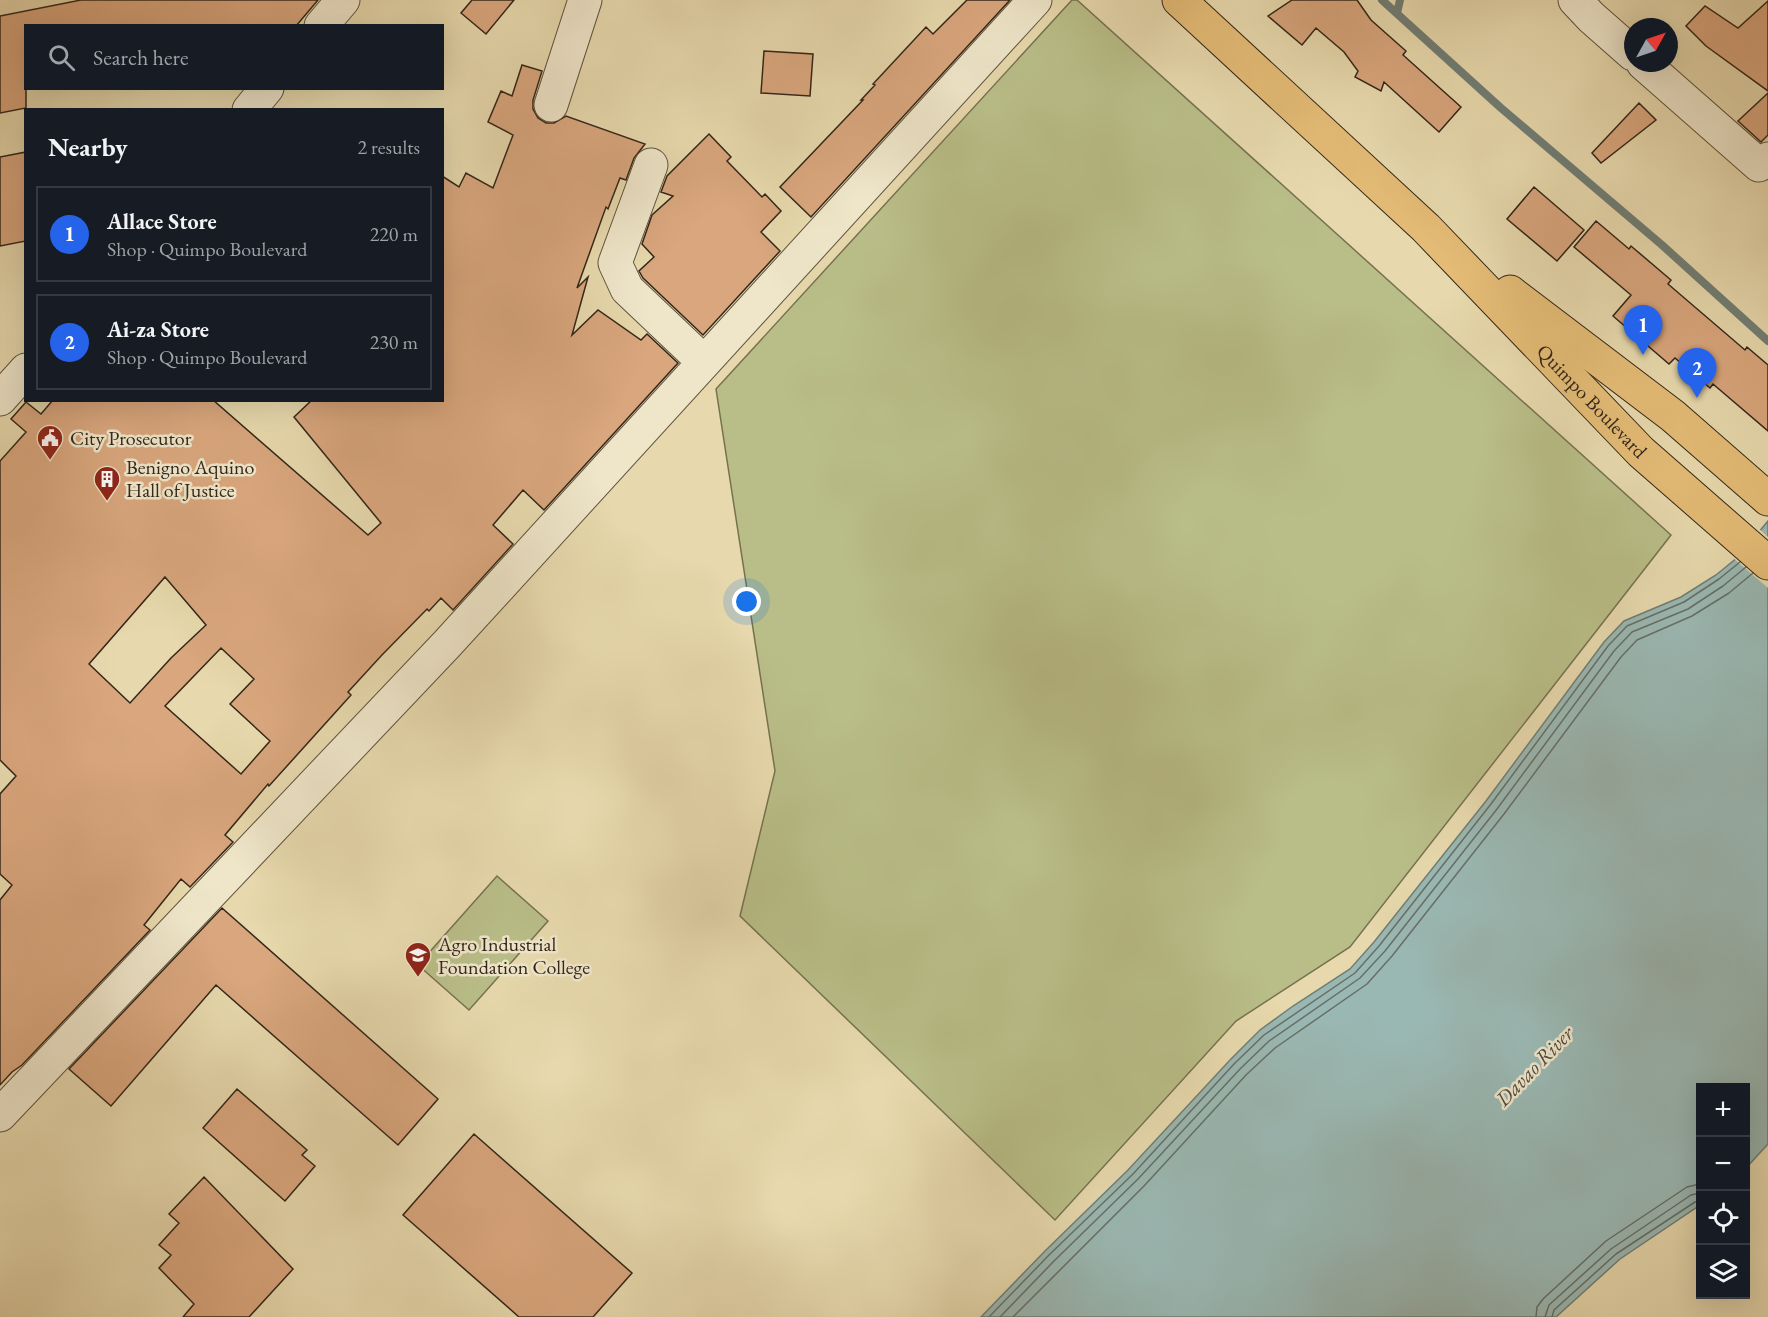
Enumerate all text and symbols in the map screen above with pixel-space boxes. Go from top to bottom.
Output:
north arrow [1624,18,1678,72]
search box [24,24,444,90]
icon: search [45,41,78,74]
text: Search here [93,43,188,72]
text: Nearby [48,130,128,164]
text: 2 results [357,134,420,160]
text: Allace Store [107,207,217,236]
text: 1 [64,221,75,247]
text: 220 m [370,221,418,247]
text: Shop · Quimpo Boulevard [107,236,307,262]
pin: 1 [1624,306,1662,355]
text: Ai-za Store [107,315,209,344]
text: 2 [64,329,75,355]
text: 230 m [370,329,418,355]
street label: Quimpo Boulevard [1531,338,1654,464]
text: Shop · Quimpo Boulevard [107,344,307,370]
pin: 2 [1678,348,1716,398]
public building icon: City Prosecutor [35,423,65,461]
place label: City Prosecutor [70,425,192,451]
place label: Benigno Aquino Hall of Justice [126,454,254,503]
building icon: Benigno Aquino Hall of Justice [92,464,122,502]
your location [732,587,761,616]
place label: Agro Industrial Foundation College [437,931,590,980]
school or university icon: Agro Industrial Foundation College [403,940,433,978]
water label: Davao River [1488,1019,1580,1113]
map controls [1696,1083,1750,1299]
button: + [1696,1083,1750,1137]
button: − [1696,1137,1750,1191]
button: locate [1696,1191,1750,1245]
button: layers [1696,1245,1750,1299]

